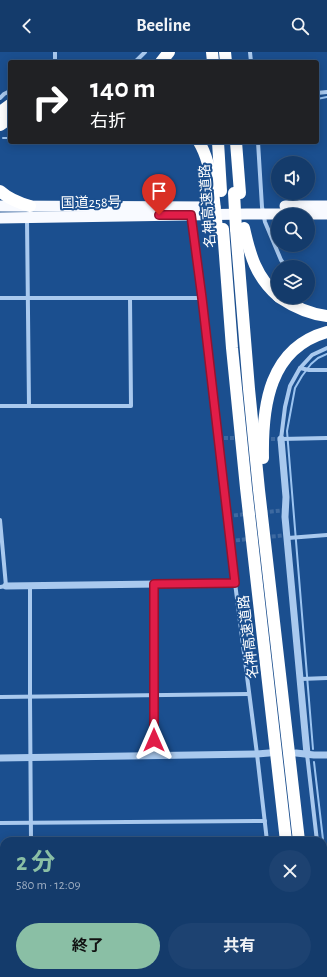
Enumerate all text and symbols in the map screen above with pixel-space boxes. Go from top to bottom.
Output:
icon: back [16,15,38,37]
icon: search [289,15,311,37]
text: Beeline [136,17,191,35]
text: 140 m [90,75,156,103]
icon: right [24,76,76,128]
text: 右折 [90,113,126,131]
map controls [271,156,315,304]
button: sound [271,156,315,200]
street label: 名神高速道路 [197,164,218,248]
pin [142,174,176,215]
icon: arrive [148,180,170,202]
street label: 国道258号 [60,194,122,211]
button: search [271,208,315,252]
button: layers [271,260,315,304]
street label: 名神高速道路 [236,594,261,680]
position arrow [133,719,175,761]
button: close [269,850,311,892]
text: 2 分 [16,851,55,875]
text: 580 m · 12:09 [16,879,81,892]
button: 終了 [16,923,160,969]
button: 共有 [168,923,311,969]

